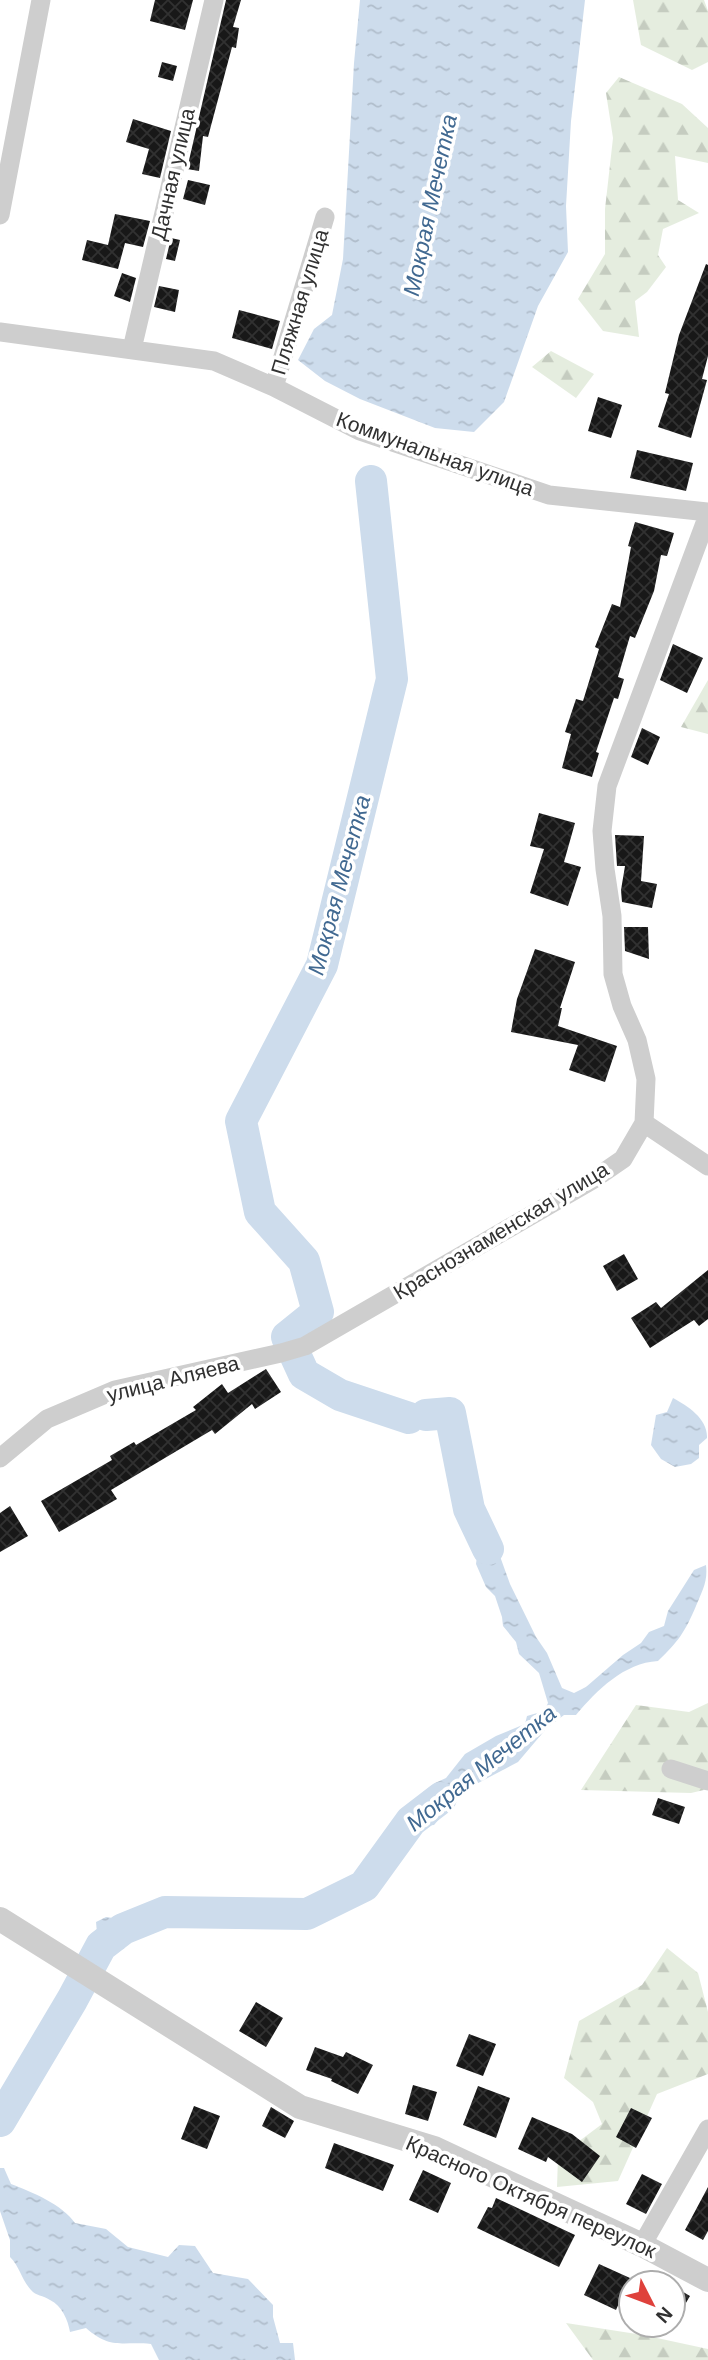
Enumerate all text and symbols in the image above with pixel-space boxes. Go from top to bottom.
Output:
street label: Дачная улица [146,105,199,242]
water label: Мокрая Мечетка [398,112,462,298]
street label: Пляжная улица [266,226,333,377]
street label: Коммунальная улица [333,407,537,500]
water label: Мокрая Мечетка [303,792,375,978]
street label: Краснознаменская улица [389,1157,613,1304]
street label: улица Аляева [104,1351,242,1406]
water label: Мокрая Мечетка [401,1700,561,1836]
street label: Красного Октября переулок [403,2131,660,2263]
north arrow [617,2269,687,2339]
text: N [652,2303,677,2327]

